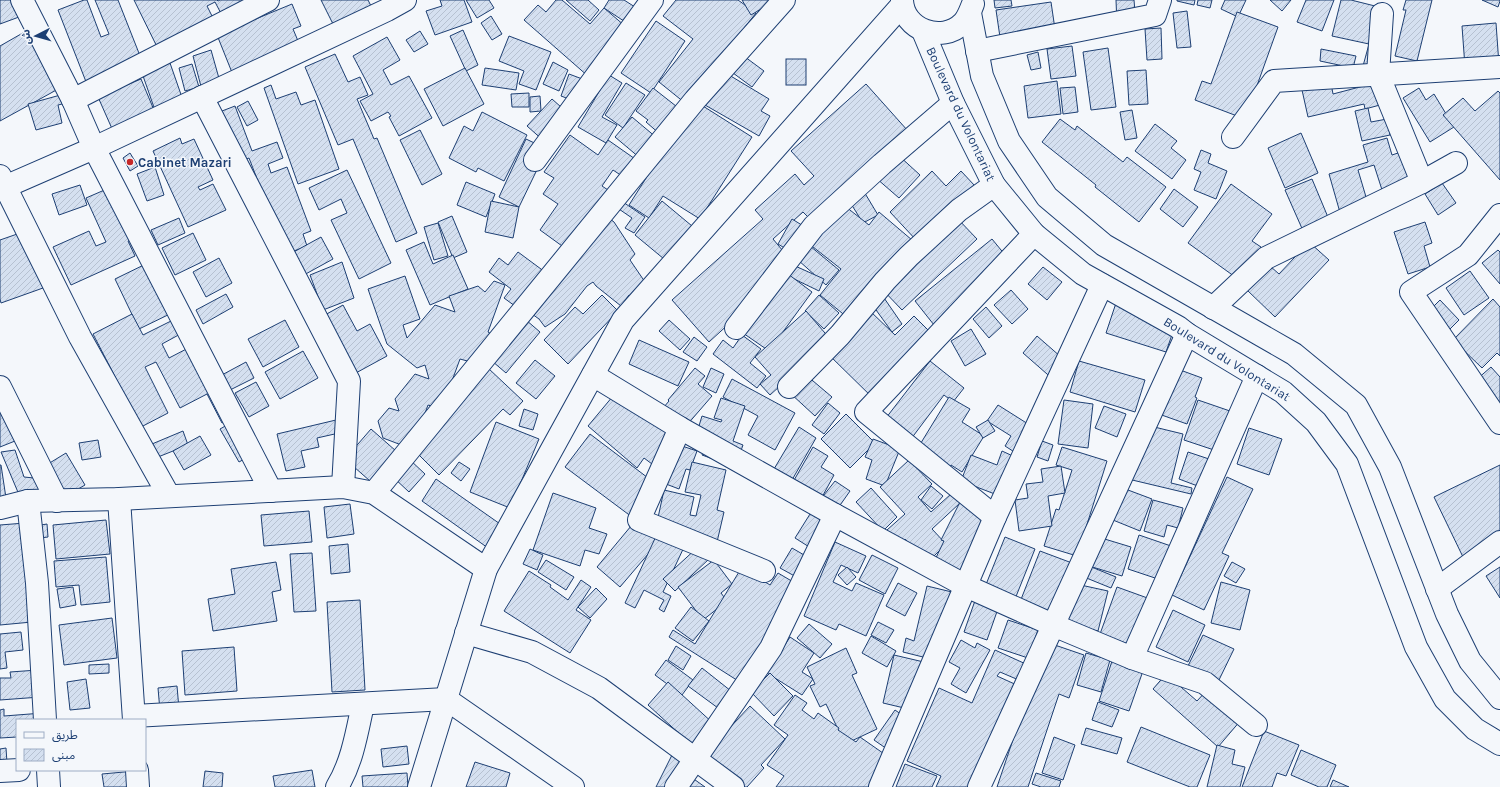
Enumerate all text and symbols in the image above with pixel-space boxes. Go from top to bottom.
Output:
north arrow [16,16,56,56]
text: ش [19,29,34,45]
street label: Boulevard du Volontariat [923,44,999,184]
place label: Cabinet Mazari [138,155,232,170]
marker: Cabinet Mazari [125,157,135,167]
street label: Boulevard du Volontariat [1161,314,1293,404]
legend [16,719,146,771]
text: طريق [52,728,78,743]
text: مبنى [52,748,75,762]

